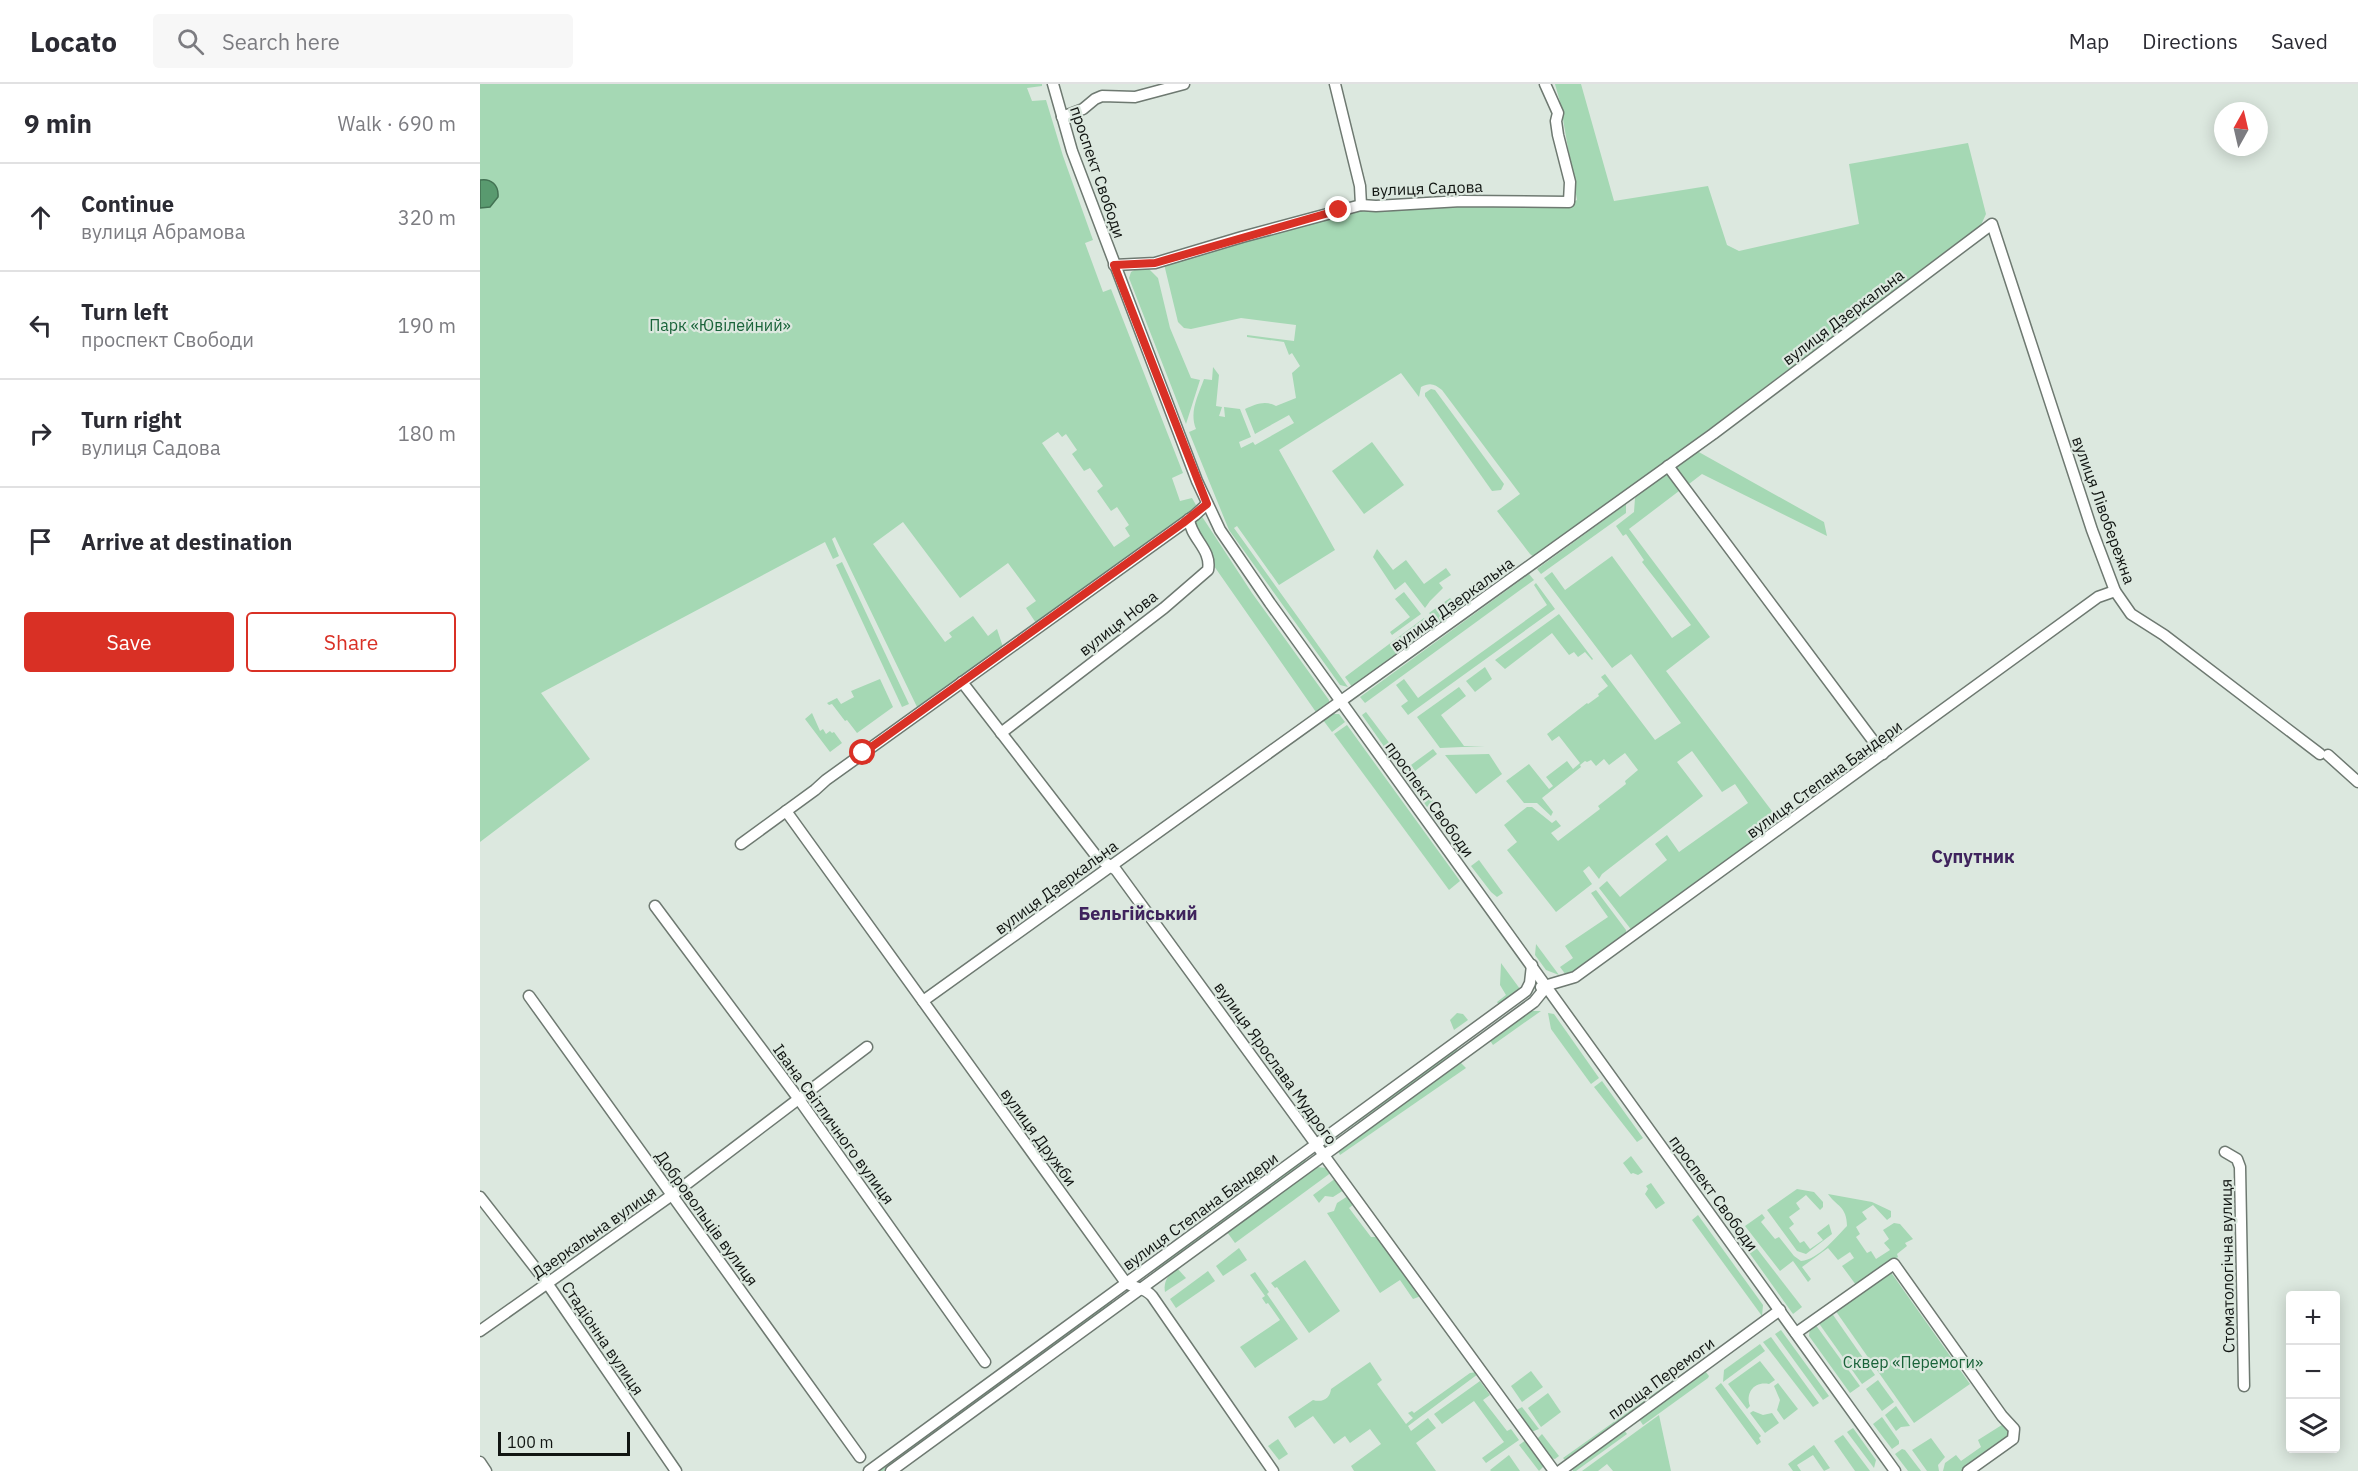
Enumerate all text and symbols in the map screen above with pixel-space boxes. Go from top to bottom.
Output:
search box [153,14,573,68]
text: Locato [30,23,117,60]
icon: search [174,25,207,58]
text: Search here [222,27,340,56]
text: Map [2069,27,2109,55]
text: Directions [2142,27,2238,55]
text: Saved [2271,27,2328,55]
north arrow [2214,102,2268,156]
street label: проспект Свободи [1066,103,1130,241]
text: 9 min [24,106,92,140]
text: Walk · 690 m [338,110,456,137]
street label: вулиця Садова [1371,176,1484,200]
text: Continue [81,189,174,218]
route end [1325,196,1351,222]
icon: ahead [24,201,57,234]
text: 320 m [398,204,456,231]
text: вулиця Абрамова [81,218,245,245]
street label: вулиця Дзеркальна [1778,264,1908,369]
text: Turn left [81,297,169,326]
icon: left [24,309,57,342]
text: 190 m [398,312,456,339]
park label: Парк «Ювілейний» [649,315,791,335]
text: проспект Свободи [81,326,254,353]
text: Turn right [81,405,182,434]
icon: right [24,417,57,450]
text: 180 m [398,420,456,447]
street label: вулиця Лівобережна [2068,433,2140,587]
text: вулиця Садова [81,434,221,461]
icon: arrive [24,525,57,558]
text: Arrive at destination [81,527,292,556]
street label: вулиця Дзеркальна [1387,552,1518,655]
street label: вулиця Нова [1075,586,1162,660]
button: Save [24,612,234,672]
button: Share [246,612,456,672]
street label: вулиця Степана Бандери [1742,716,1906,842]
street label: проспект Свободи [1381,737,1479,861]
route start [849,739,875,765]
street label: вулиця Дзеркальна [991,835,1122,938]
district label: Супутник [1931,845,2015,868]
district label: Бельгійський [1078,902,1198,925]
street label: вулиця Ярослава Мудрого [1210,978,1342,1148]
street label: Івана Світличного вулиця [769,1040,899,1208]
street label: вулиця Дружби [997,1084,1081,1190]
street label: проспект Свободи [1665,1131,1763,1255]
street label: Добровольців вулиця [651,1146,763,1290]
street label: вулиця Степана Бандери [1118,1148,1282,1274]
street label: Стоматологічна вулиця [2215,1179,2239,1353]
street label: Дзеркальна вулиця [528,1182,660,1282]
street label: Стадіонна вулиця [558,1277,648,1399]
map controls [2286,1291,2340,1453]
button: + [2286,1291,2340,1345]
street label: площа Перемоги [1604,1333,1718,1423]
button: − [2286,1345,2340,1399]
park label: Сквер «Перемоги» [1843,1352,1983,1372]
button: layers [2286,1399,2340,1453]
scale bar [498,1429,630,1456]
text: 100 m [507,1432,554,1452]

